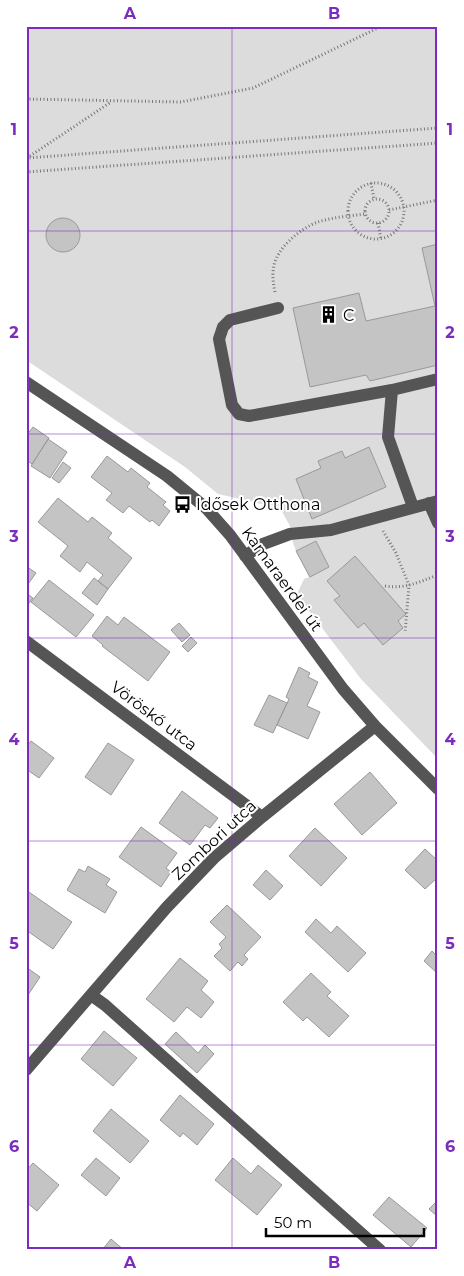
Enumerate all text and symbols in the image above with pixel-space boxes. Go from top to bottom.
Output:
text: A [123,4,137,23]
text: B [328,4,340,23]
text: 1 [11,120,17,139]
text: 1 [447,120,453,139]
building icon: C [319,305,339,325]
place label: C [343,306,354,325]
text: 2 [9,323,19,342]
text: 2 [445,323,455,342]
bus stop icon: Idősek Otthona [172,494,192,514]
place label: Idősek Otthona [196,495,320,514]
street label: Kamaraerdei út [238,523,327,635]
text: 3 [8,527,19,546]
text: 3 [444,527,455,546]
street label: Vöröskő utca [107,677,201,755]
text: 4 [8,730,20,749]
text: 4 [444,730,456,749]
street label: Zombori utca [168,796,260,884]
text: 5 [9,934,19,953]
text: 5 [445,934,455,953]
text: 6 [9,1137,19,1156]
text: 6 [445,1137,455,1156]
scale bar [266,1206,424,1238]
text: 50 m [274,1213,312,1232]
text: A [123,1253,137,1272]
text: B [328,1253,340,1272]

